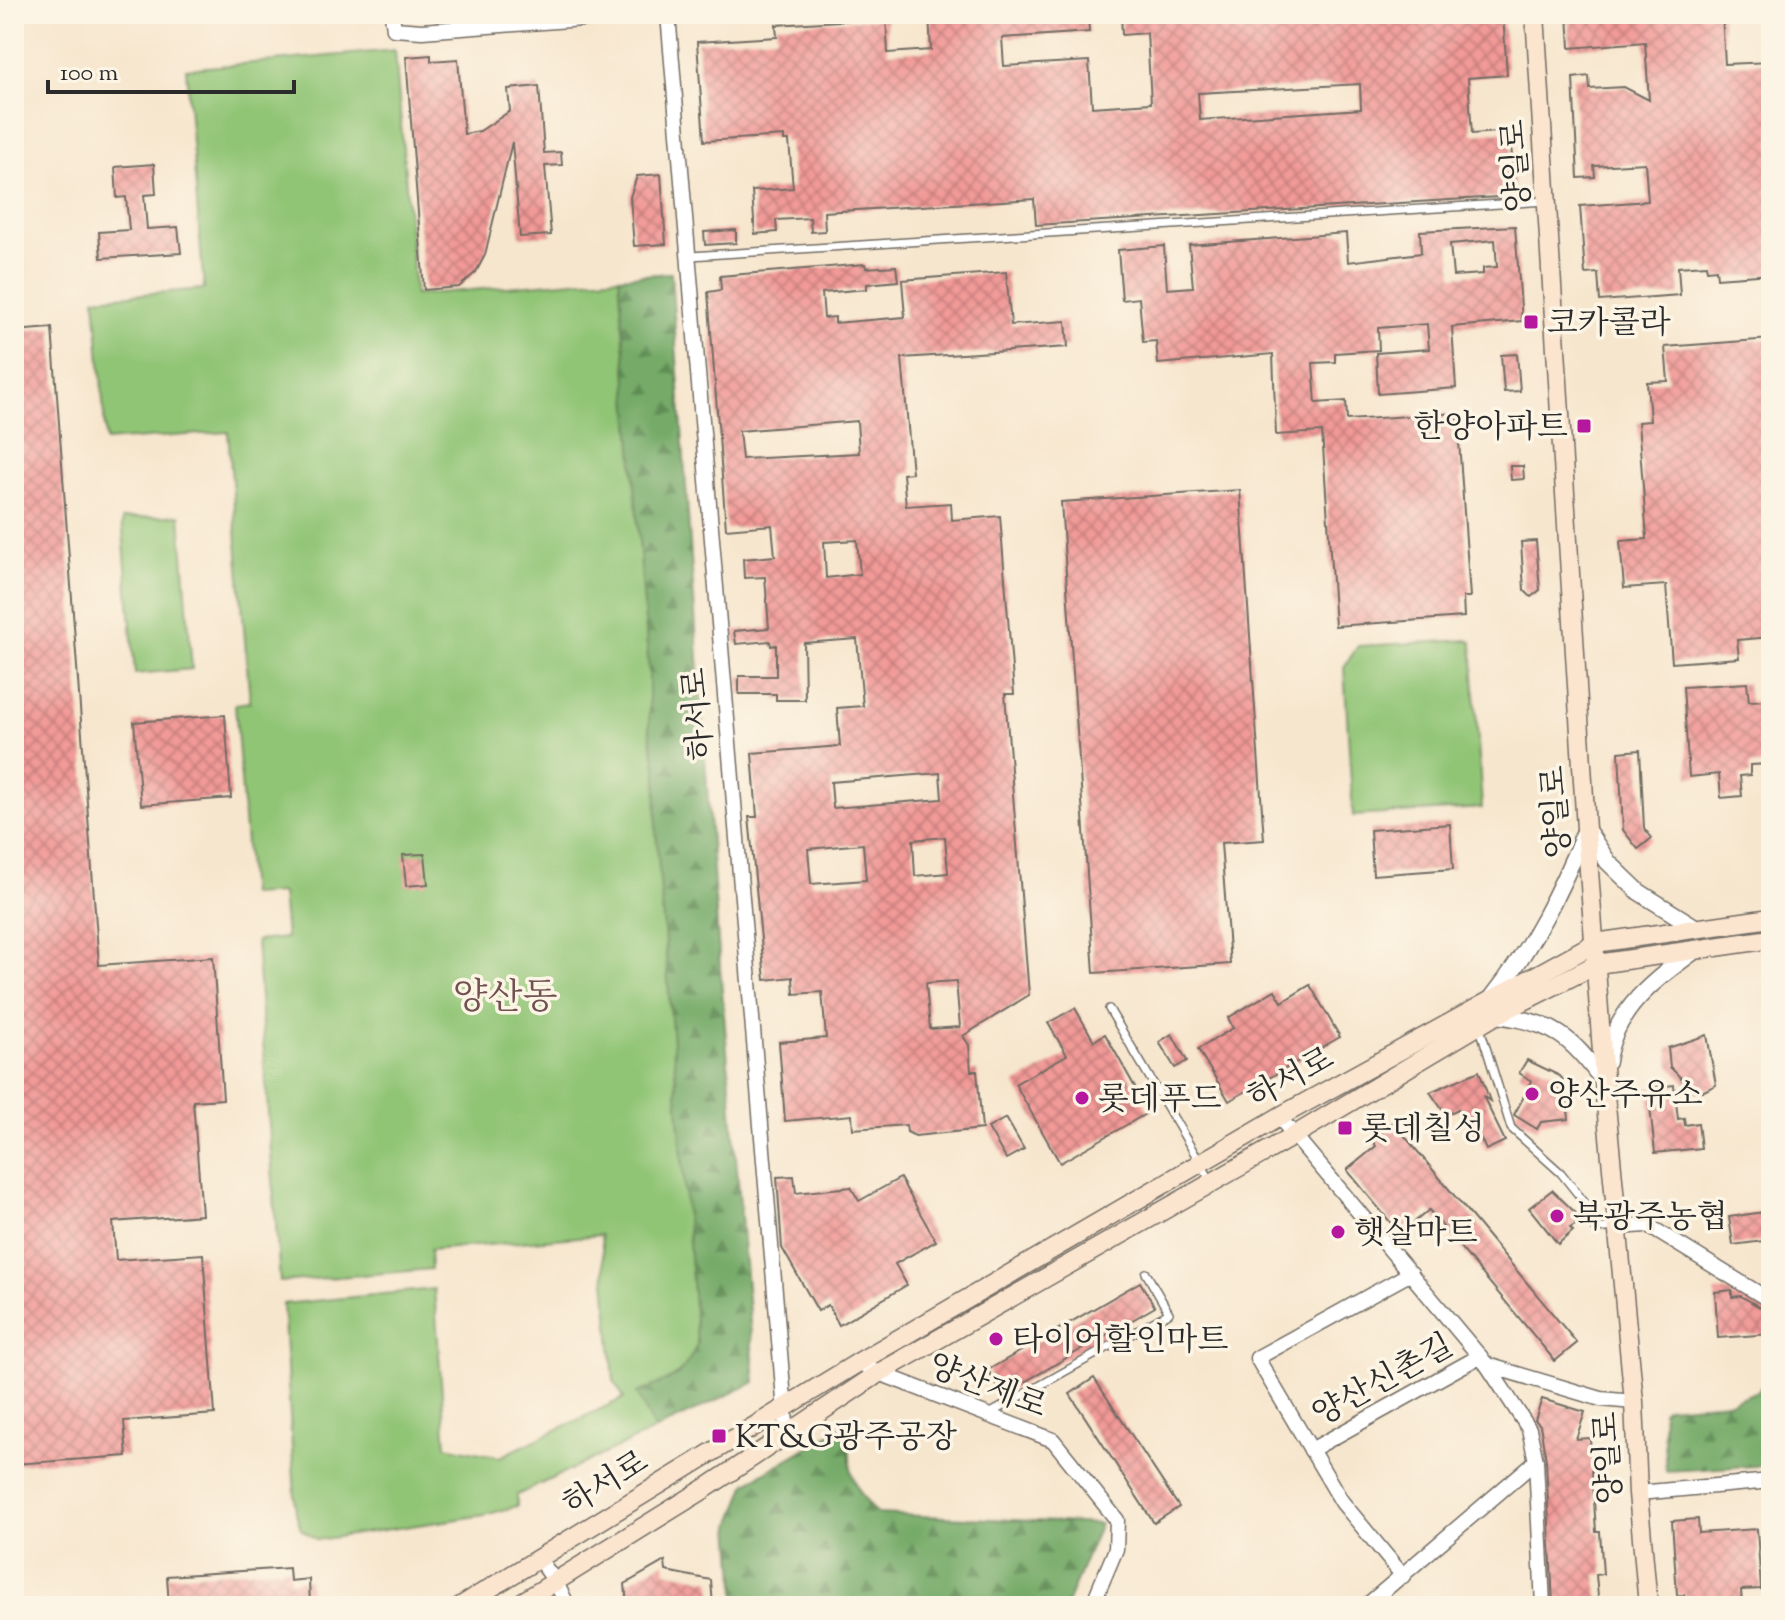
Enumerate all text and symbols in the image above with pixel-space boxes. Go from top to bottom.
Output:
scale bar [48,44,294,94]
text: 100 m [60,57,118,91]
street label: 양일로 [1492,118,1544,214]
place label: 코카콜라 [1547,302,1671,348]
marker: 코카콜라 [1522,313,1540,331]
place label: 한양아파트 [1413,406,1568,452]
marker: 한양아파트 [1575,417,1593,435]
street label: 하서로 [673,665,727,762]
street label: 양일로 [1532,764,1584,860]
district label: 양산동 [453,973,557,1025]
street label: 하서로 [1240,1037,1343,1122]
place label: 양산주유소 [1548,1074,1703,1120]
place label: 롯데푸드 [1098,1078,1222,1124]
marker: 양산주유소 [1523,1085,1541,1103]
marker: 롯데푸드 [1073,1089,1091,1107]
place label: 롯데칠성 [1361,1108,1485,1154]
marker: 롯데칠성 [1336,1119,1354,1137]
place label: 북광주농협 [1573,1196,1728,1242]
marker: 북광주농협 [1548,1207,1566,1225]
place label: 햇살마트 [1354,1212,1478,1258]
marker: 햇살마트 [1329,1223,1347,1241]
place label: 타이어할인마트 [1012,1319,1228,1365]
street label: 양산신촌길 [1305,1324,1462,1439]
marker: 타이어할인마트 [987,1330,1005,1348]
street label: 양산제로 [921,1344,1053,1431]
street label: 양일로 [1585,1410,1635,1505]
place label: KT&G광주공장 [735,1416,957,1462]
marker: KT&G광주공장 [710,1427,728,1445]
street label: 하서로 [555,1440,658,1529]

